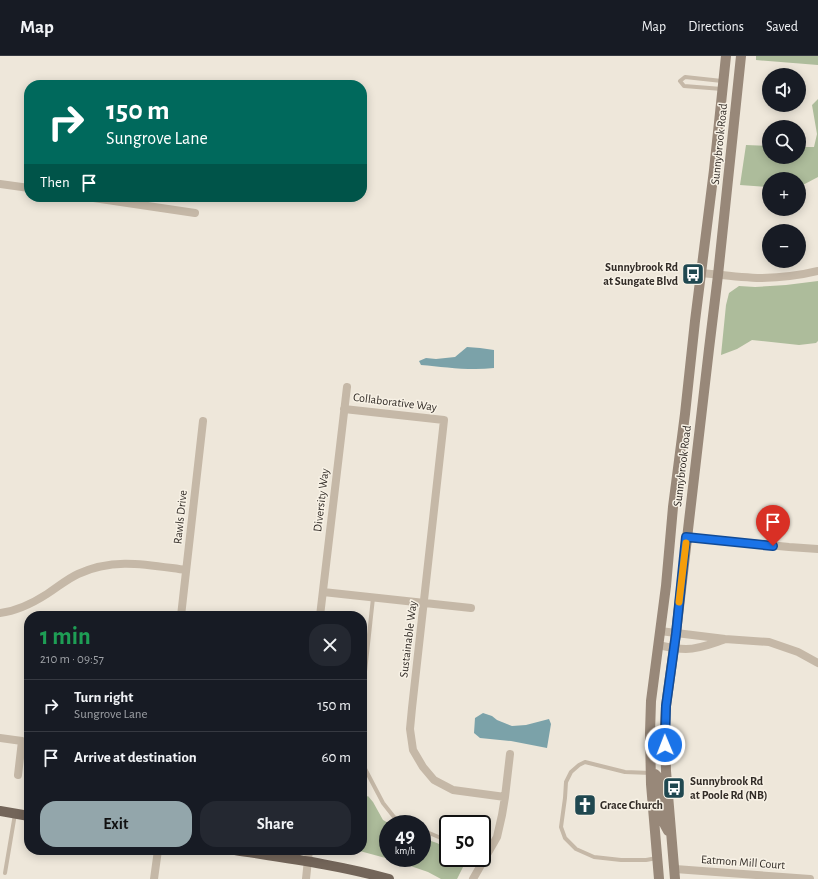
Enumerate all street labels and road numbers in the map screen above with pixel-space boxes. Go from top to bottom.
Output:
street label: Sunnybrook Road [709,103,730,185]
street label: Collaborative Way [352,391,438,414]
street label: Sunnybrook Road [671,425,694,507]
street label: Diversity Way [311,468,332,533]
street label: Rawls Drive [171,489,189,545]
street label: Sustainable Way [397,600,420,678]
street label: Eatmon Mill Court [701,853,786,871]

